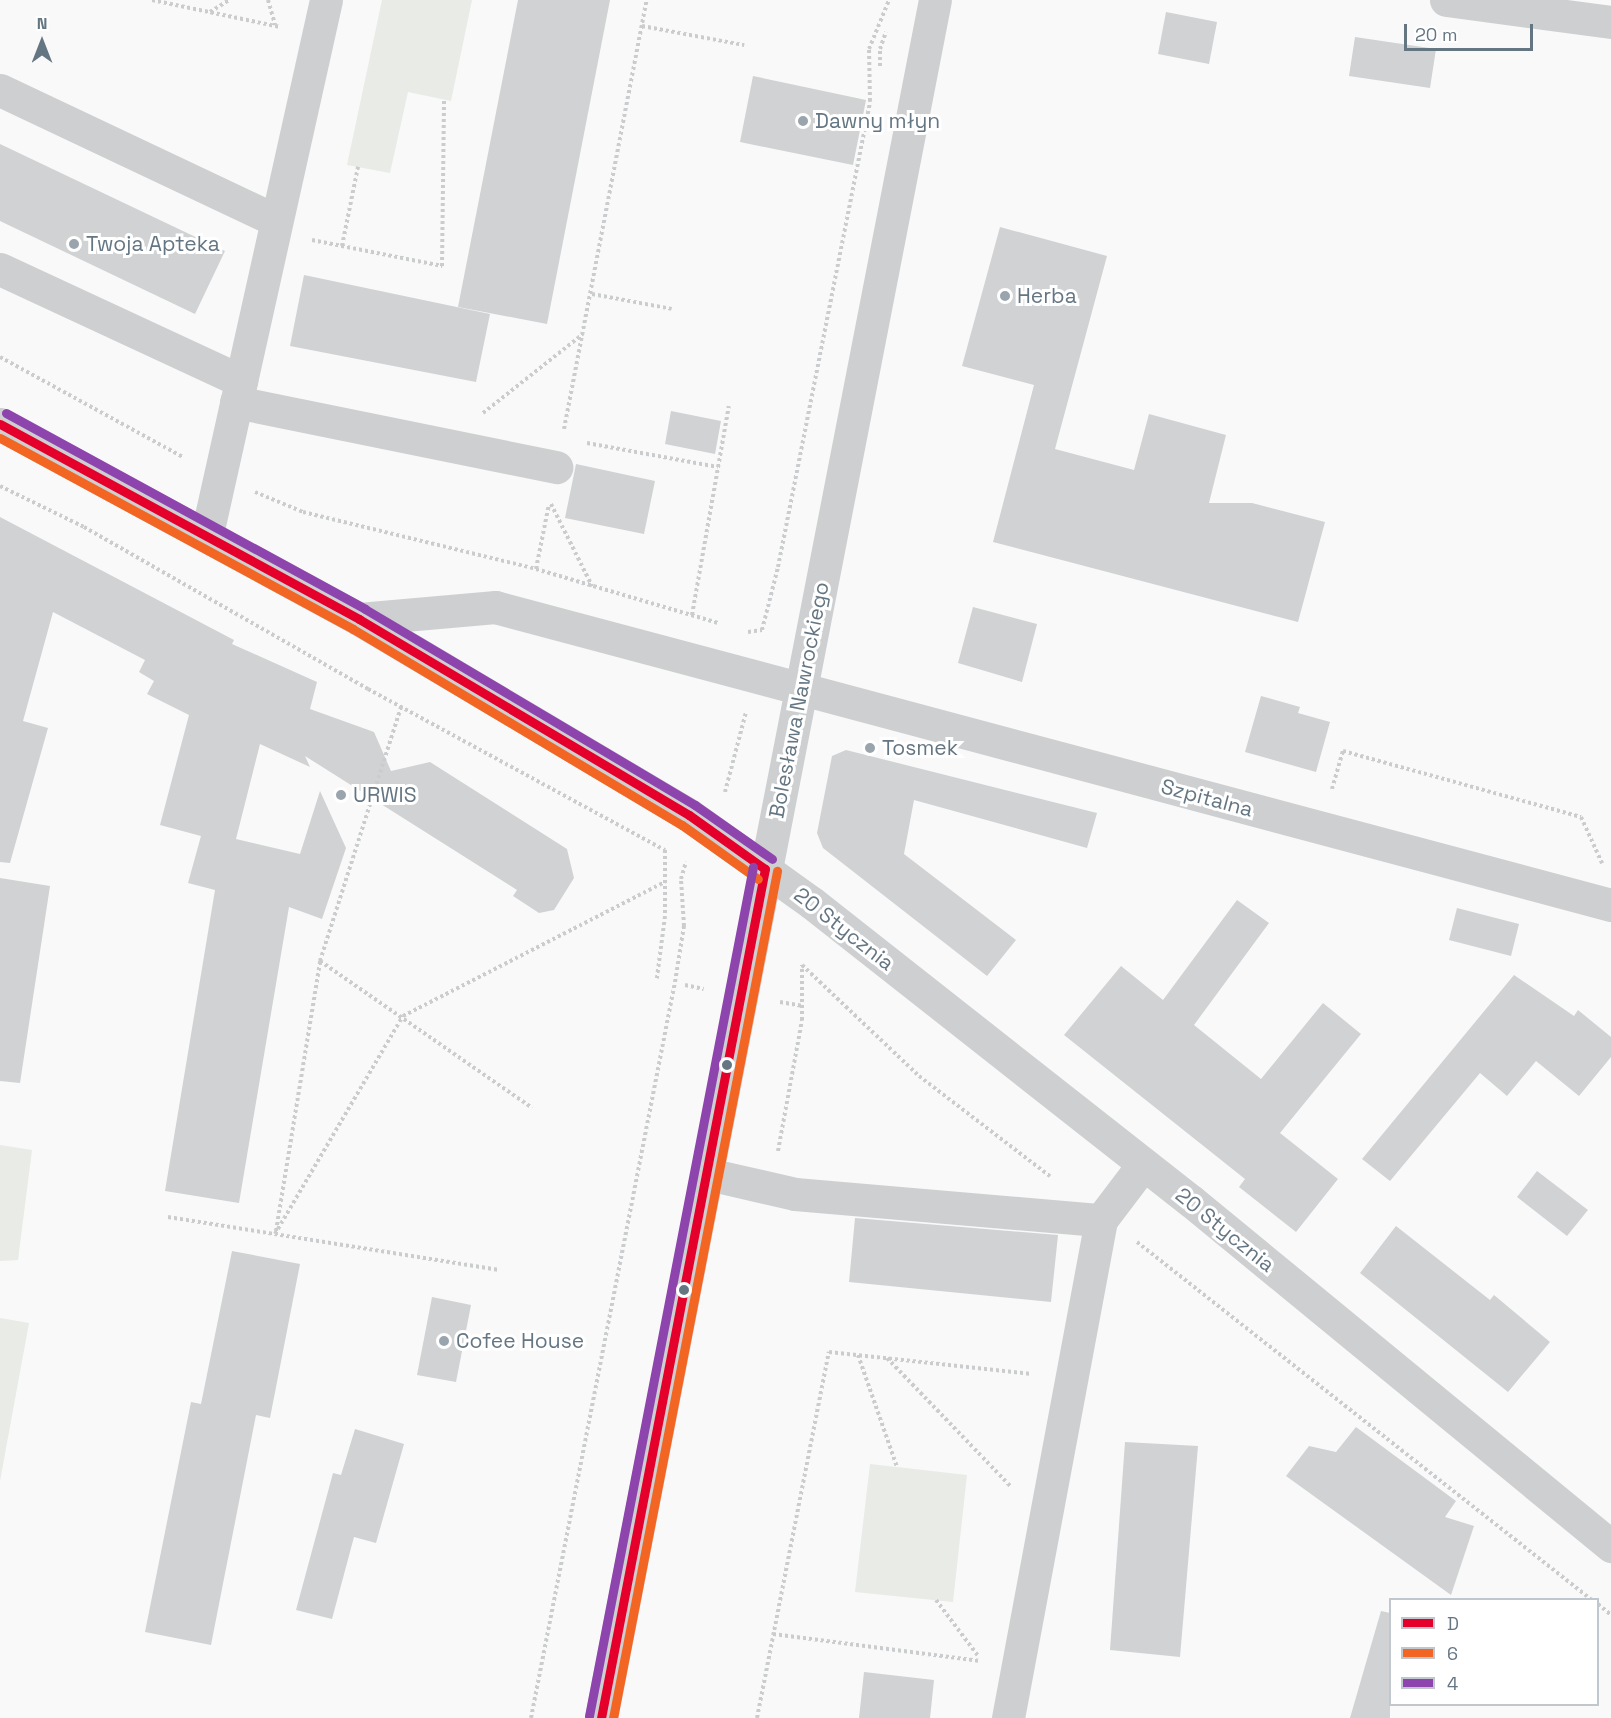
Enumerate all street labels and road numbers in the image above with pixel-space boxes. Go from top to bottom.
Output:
street label: Bolesława Nawrockiego [764,580,834,820]
street label: Szpitalna [1158,774,1256,822]
street label: 20 Stycznia [789,882,899,976]
street label: 20 Stycznia [1170,1182,1280,1278]

